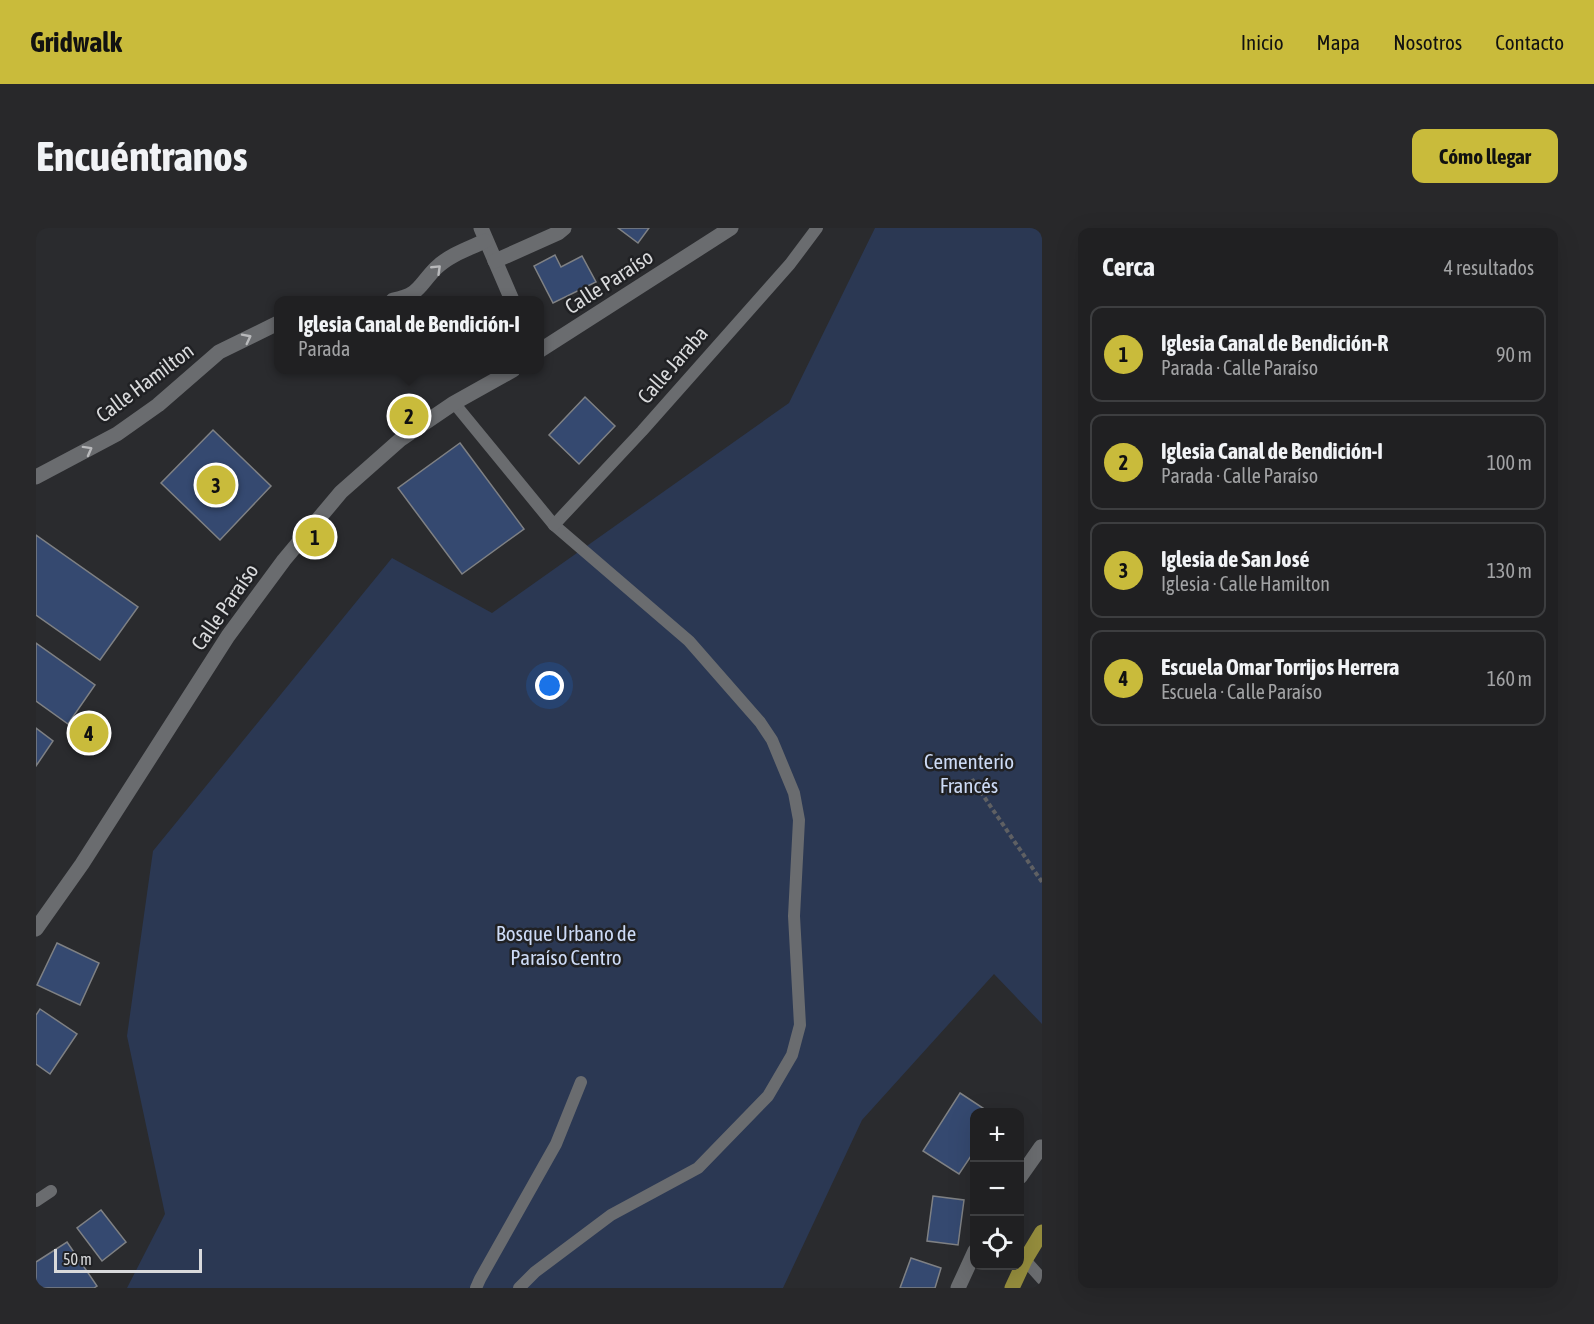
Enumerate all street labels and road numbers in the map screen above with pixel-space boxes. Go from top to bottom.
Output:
street label: Calle Paraíso [560,244,657,318]
street label: Calle Jaraba [632,321,712,408]
street label: Calle Hamilton [91,338,198,427]
street label: Calle Paraíso [186,559,263,654]

